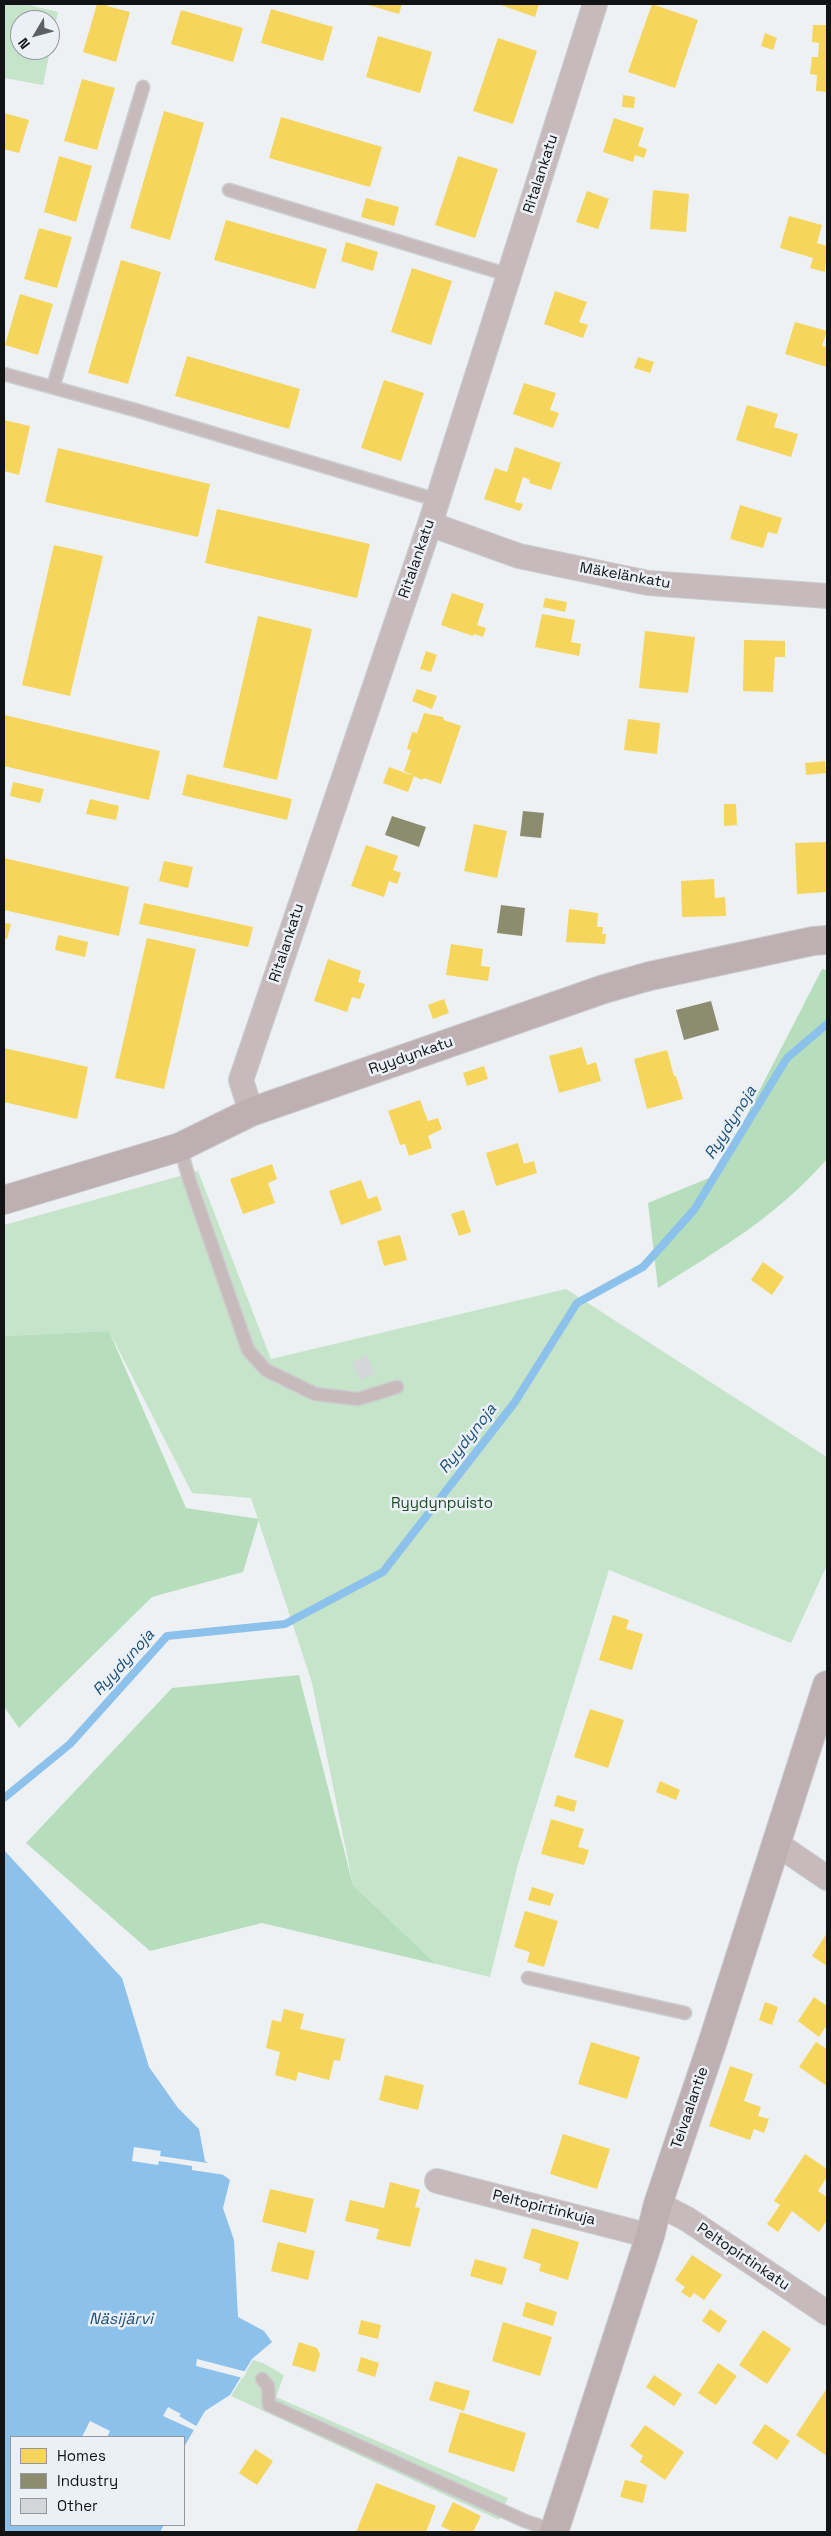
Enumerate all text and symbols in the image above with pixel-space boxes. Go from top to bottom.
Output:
north arrow [10,10,60,60]
text: N [14,34,34,53]
street label: Ritalankatu [520,132,562,216]
street label: Ritalankatu [395,517,439,601]
street label: Mäkelänkatu [578,559,672,593]
street label: Ritalankatu [266,901,308,985]
street label: Ryydynkatu [366,1033,456,1079]
water label: Ryydynoja [701,1083,761,1163]
water label: Ryydynoja [435,1401,501,1477]
park label: Ryydynpuisto [391,1495,493,1513]
water label: Ryydynoja [89,1626,159,1700]
street label: Teivaalantie [668,2065,712,2151]
street label: Peltopirtinkuja [491,2186,597,2230]
street label: Peltopirtinkatu [693,2219,793,2295]
water label: Näsijärvi [89,2310,153,2330]
legend [10,2436,185,2526]
text: Homes [57,2446,106,2465]
text: Industry [57,2471,118,2490]
text: Other [57,2496,98,2515]

